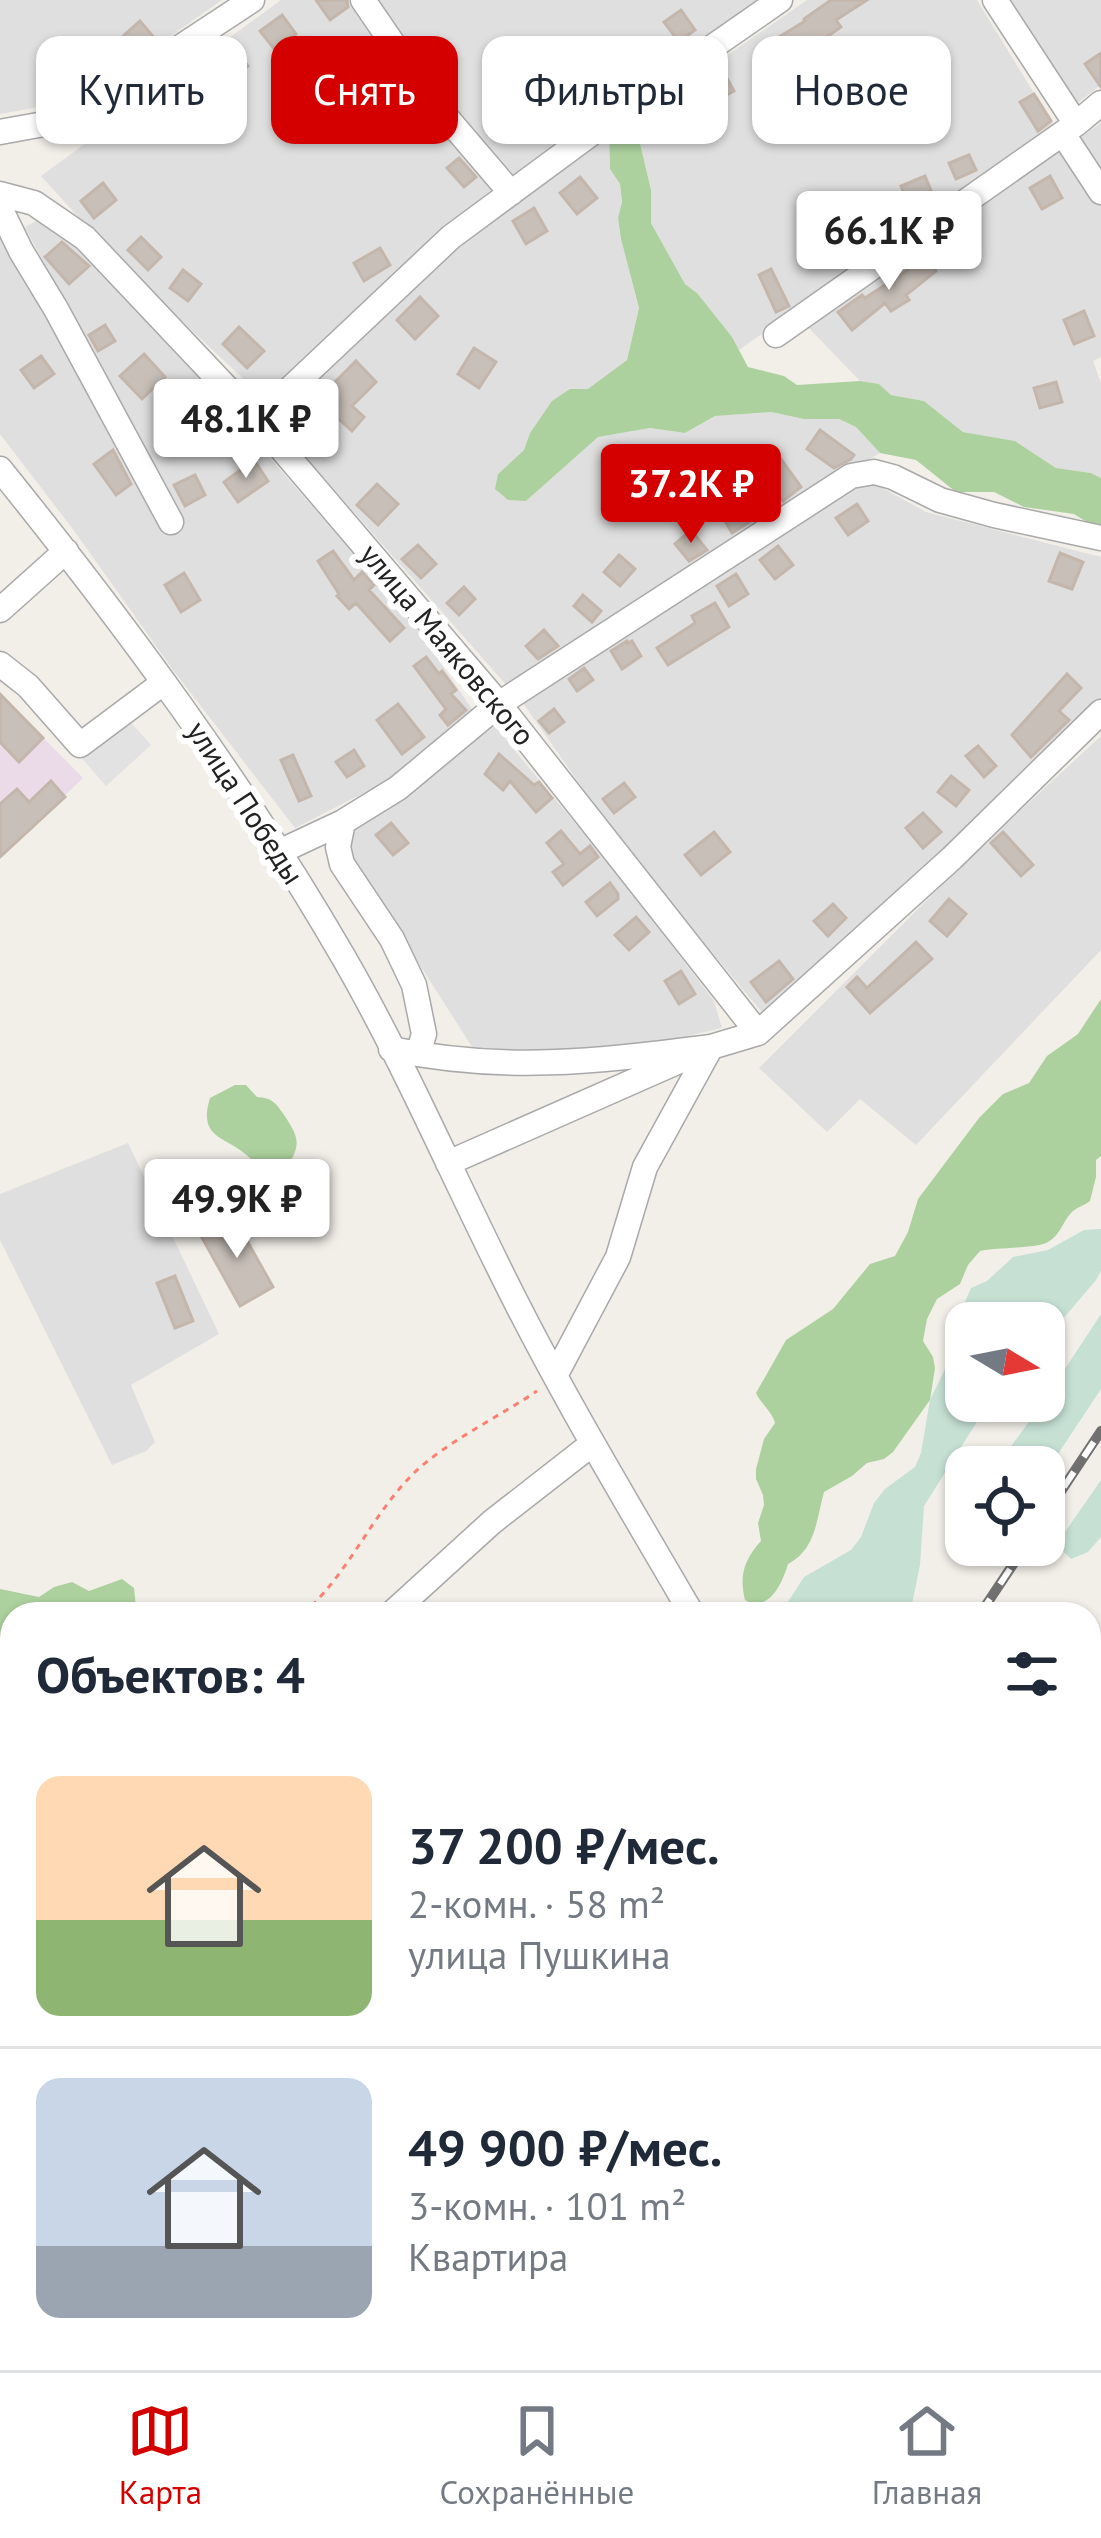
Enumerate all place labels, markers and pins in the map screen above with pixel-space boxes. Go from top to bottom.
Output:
pin: 66.1K ₽ [778,191,1000,293]
pin: 48.1K ₽ [135,379,357,481]
pin: 37.2K ₽ [580,444,802,546]
pin: 49.9K ₽ [126,1159,348,1261]

